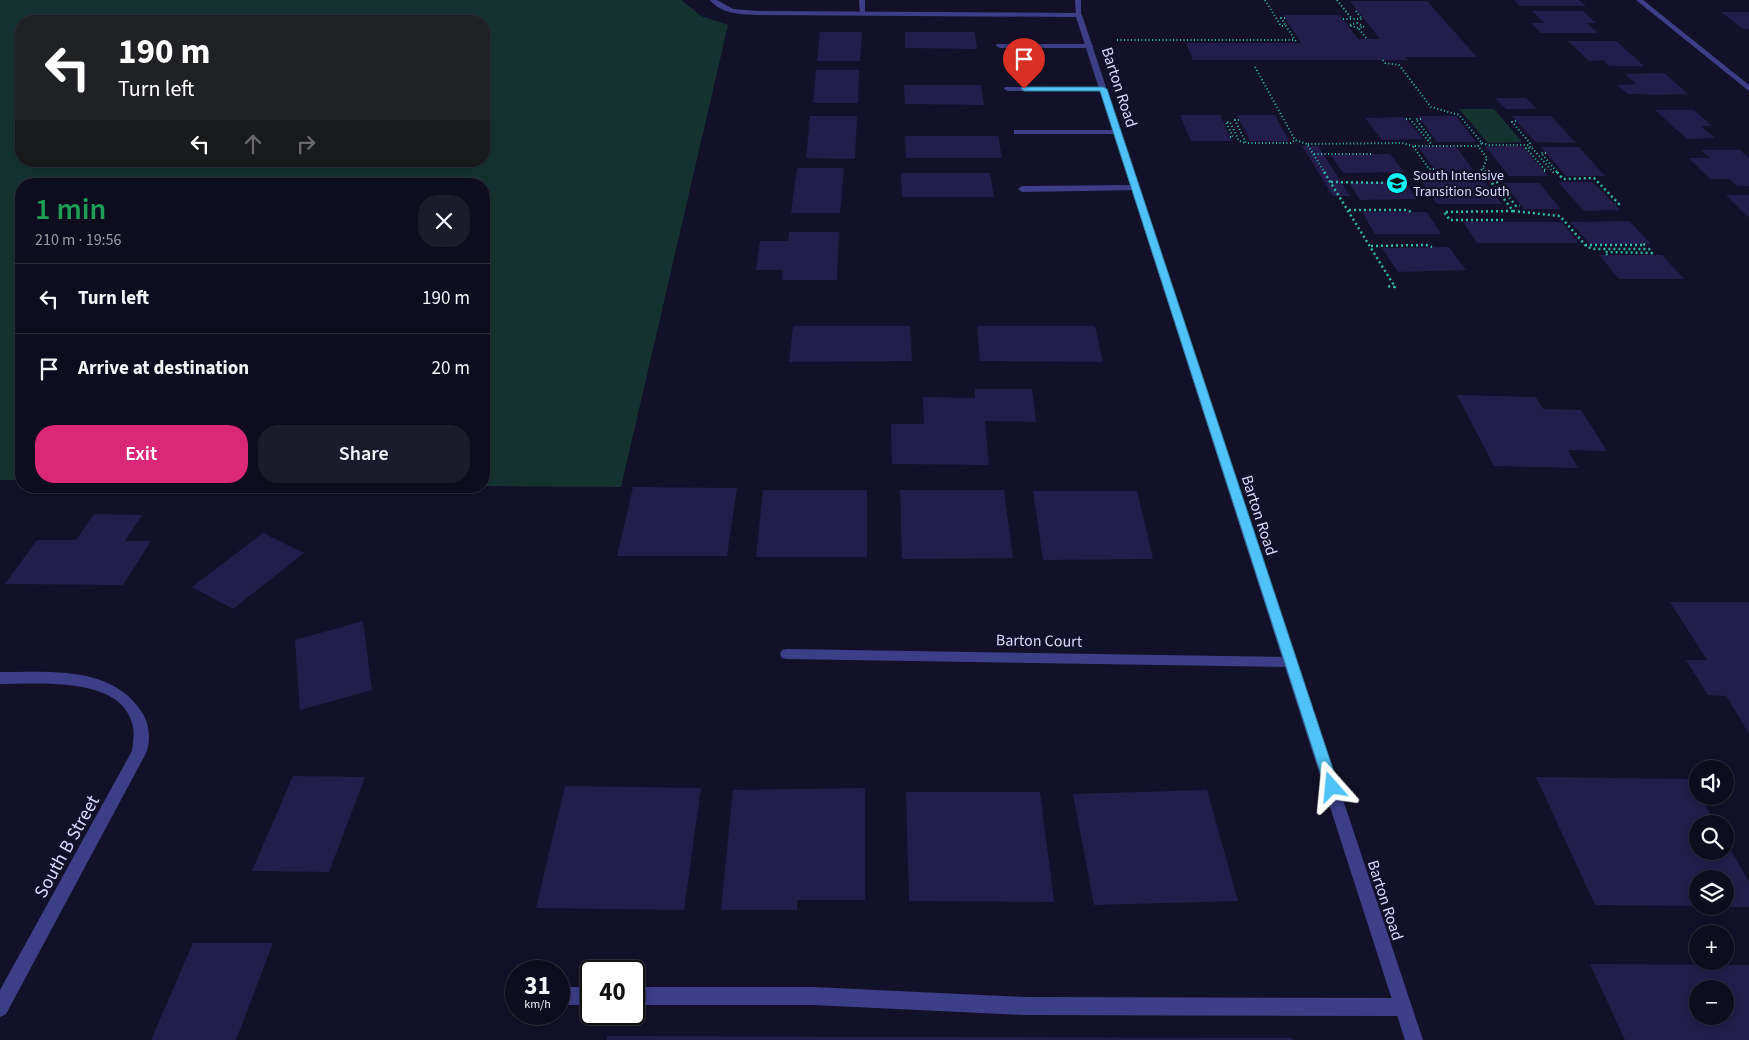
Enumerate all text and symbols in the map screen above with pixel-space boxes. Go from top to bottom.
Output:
text: 190 m [118,27,210,77]
icon: left [35,35,100,100]
pin [1003,38,1045,89]
street label: Barton Road [1096,44,1142,130]
icon: arrive [1010,45,1038,73]
text: Turn left [118,73,194,105]
icon: left [186,130,214,158]
icon: ahead [239,130,267,158]
icon: right [292,130,320,158]
place label: South Intensive Transition South [1413,166,1510,202]
school or university icon: South Intensive Transition South [1385,171,1409,195]
text: 1 min [35,188,106,231]
button: close [418,195,470,247]
text: 210 m · 19:56 [35,229,122,251]
icon: left [35,285,63,313]
text: Turn left [78,285,149,312]
text: 190 m [422,285,470,312]
icon: arrive [35,355,63,383]
text: Arrive at destination [78,355,249,382]
text: 20 m [432,355,470,382]
button: Exit [35,425,248,483]
button: Share [258,425,470,483]
street label: Barton Road [1236,472,1282,558]
street label: Barton Court [996,629,1083,653]
position arrow [1305,760,1357,812]
map controls [1689,760,1734,1025]
button: sound [1689,760,1734,805]
street label: South B Street [28,790,107,903]
button: search [1689,815,1734,860]
street label: Barton Road [1362,857,1408,943]
button: layers [1689,870,1734,915]
button: + [1689,925,1734,970]
speed limit sign: 40 [580,960,645,1025]
text: 31 [524,968,551,1004]
button: − [1689,980,1734,1025]
text: km/h [524,996,551,1013]

